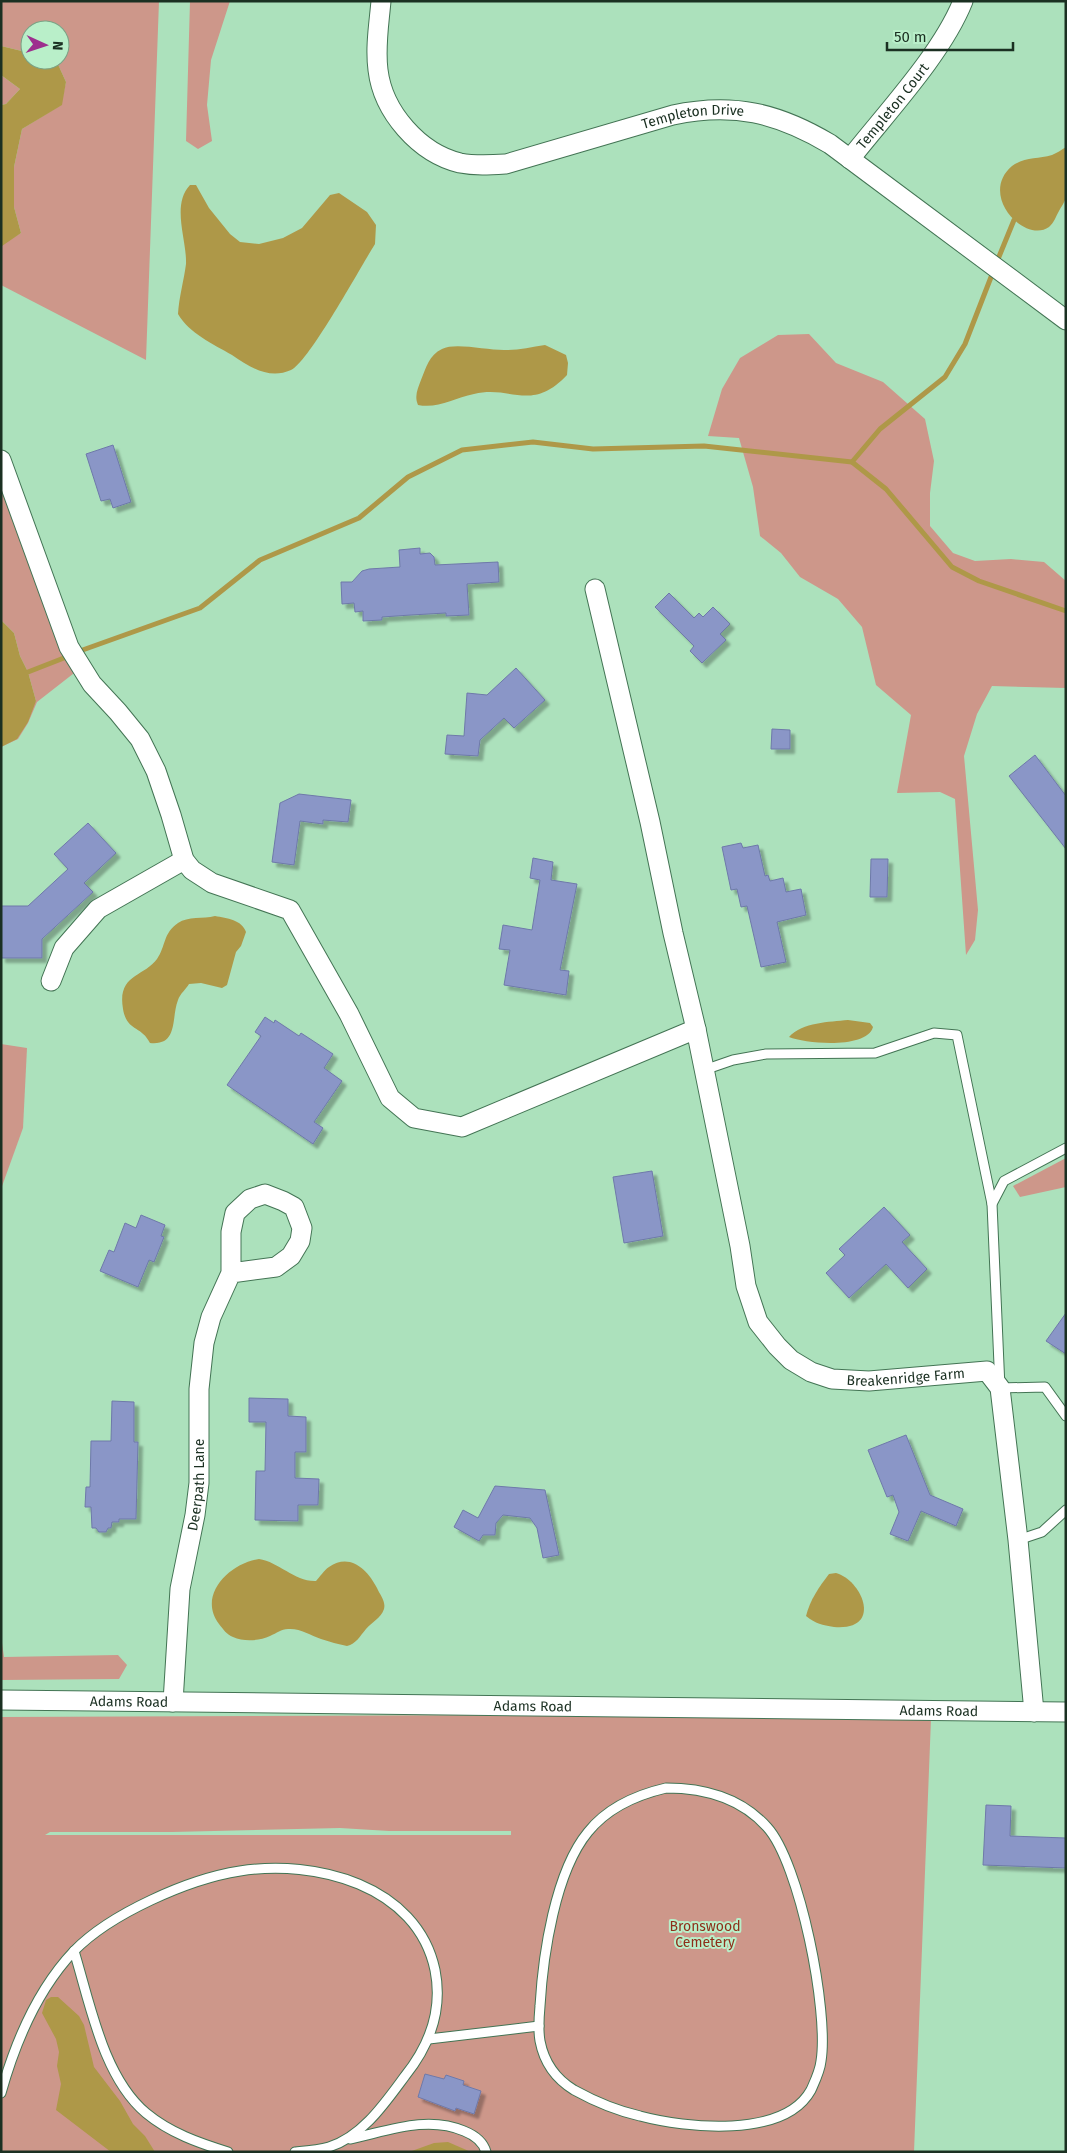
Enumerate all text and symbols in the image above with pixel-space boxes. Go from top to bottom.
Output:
north arrow [20,20,70,70]
scale bar [887,20,1013,52]
text: 50 m [894,28,927,46]
text: N [49,41,66,51]
street label: Templeton Court [853,59,933,153]
street label: Templeton Drive [640,101,745,132]
street label: Breakenridge Farm [846,1364,966,1390]
street label: Deerpath Lane [183,1439,208,1533]
street label: Adams Road [90,1692,168,1710]
street label: Adams Road [494,1697,572,1715]
street label: Adams Road [900,1702,978,1720]
park label: Bronswood Cemetery [669,1918,741,1951]

